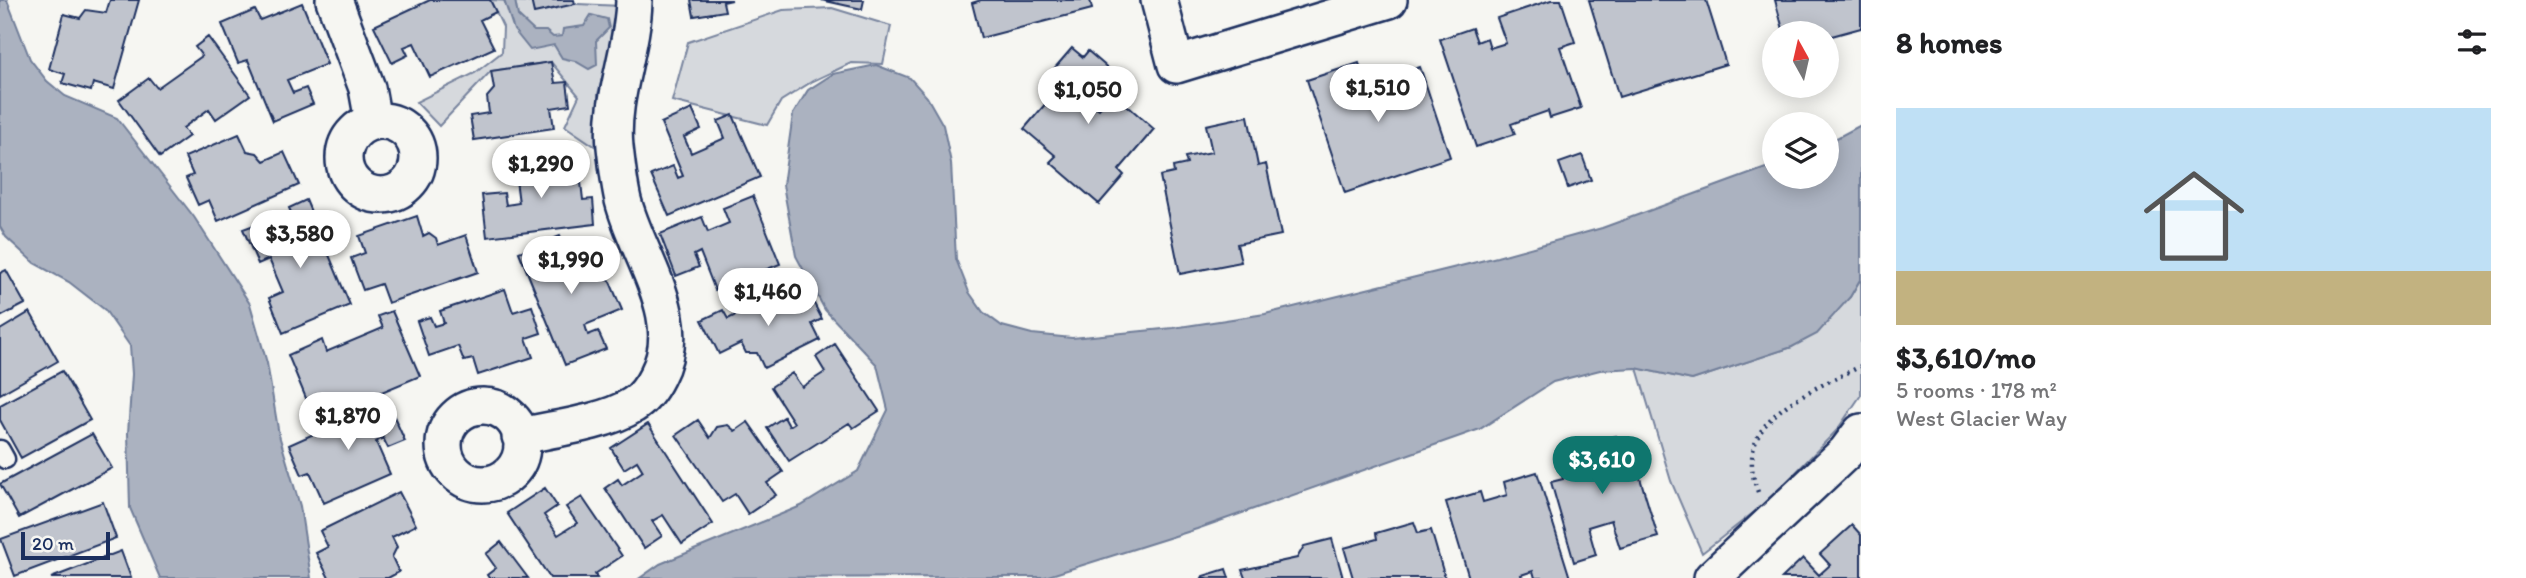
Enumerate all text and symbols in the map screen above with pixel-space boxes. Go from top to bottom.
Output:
north arrow [1762,21,1839,98]
map controls [1762,21,1839,189]
icon: filters [2453,23,2491,61]
text: 8 homes [1896,24,2003,61]
pin: $1,510 [1321,64,1435,124]
pin: $1,050 [1031,66,1145,126]
text: $1,510 [1346,73,1410,101]
text: $1,050 [1054,75,1122,103]
button: layers [1762,112,1839,189]
pin: $1,290 [484,140,598,200]
text: $1,290 [508,149,574,177]
icon: home [2131,153,2257,279]
pin: $3,580 [243,210,357,270]
text: $3,580 [266,219,334,247]
pin: $1,990 [514,236,628,296]
text: $1,990 [538,245,604,273]
pin: $1,460 [711,268,825,328]
text: $1,460 [734,277,802,305]
text: $3,610/mo [1896,339,2036,376]
text: 5 rooms · 178 m² [1896,376,2057,404]
pin: $1,870 [291,392,405,452]
text: $1,870 [315,401,381,429]
text: West Glacier Way [1896,404,2067,432]
pin: $3,610 [1545,436,1659,496]
text: $3,610 [1569,445,1635,473]
scale bar [21,529,110,561]
text: 20 m [32,532,74,555]

